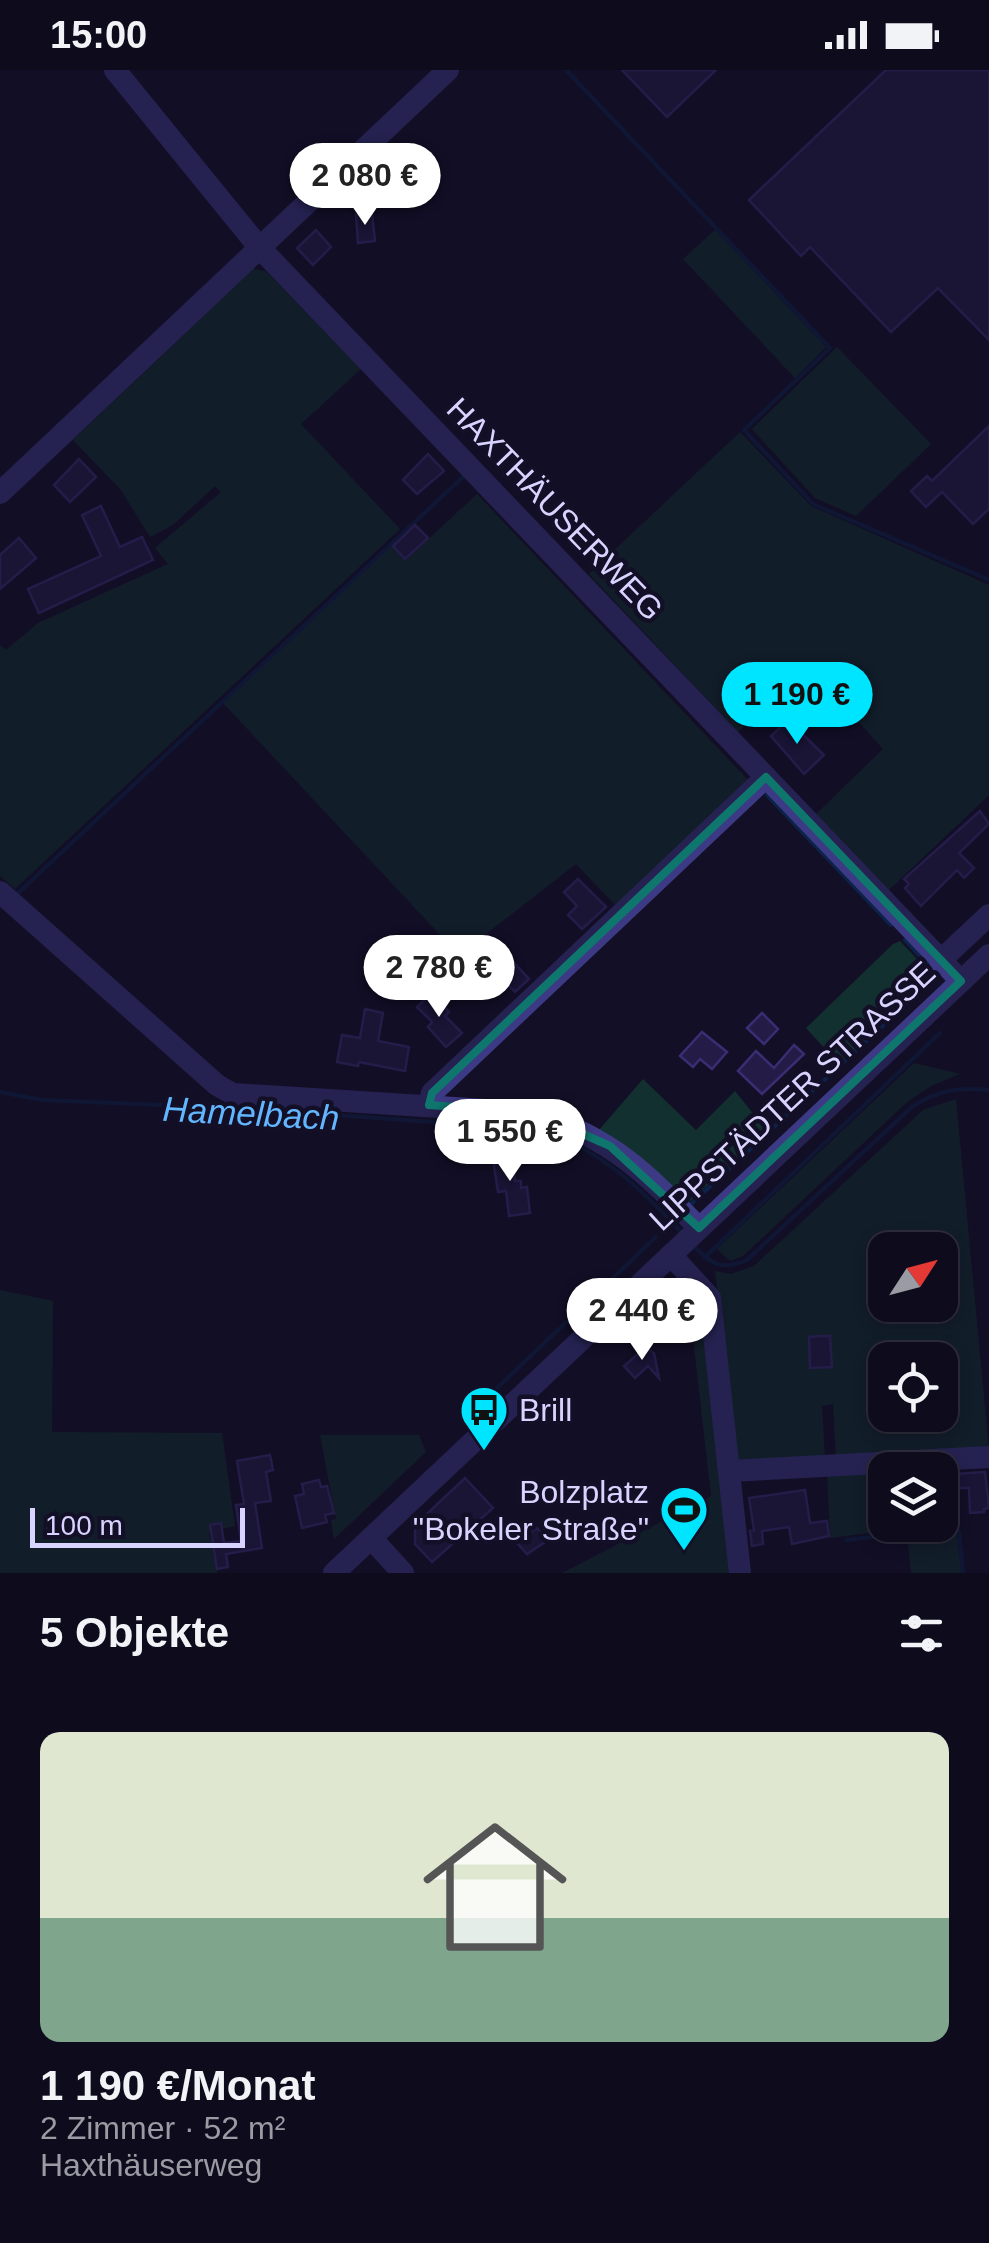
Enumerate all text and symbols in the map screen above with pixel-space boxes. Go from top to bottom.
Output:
text: 15:00 [50,14,147,56]
pin: 2 080 € [273,143,457,228]
text: 2 080 € [312,157,418,193]
street label: HAXTHÄUSERWEG [440,391,670,627]
pin: 1 190 € [705,662,889,747]
text: 1 190 € [744,676,850,712]
pin: 2 780 € [347,935,531,1020]
text: 2 780 € [386,949,492,985]
street label: LIPPSTÄDTER STRASSE [642,954,942,1238]
water label: Hamelbach [162,1089,340,1137]
pin: 1 550 € [418,1099,602,1184]
text: 1 550 € [457,1113,563,1149]
north arrow [868,1232,958,1322]
map controls [868,1232,958,1542]
pin: 2 440 € [550,1278,734,1363]
text: 2 440 € [589,1292,695,1328]
button: locate [868,1342,958,1432]
bus stop icon: Brill [458,1384,510,1452]
place label: Brill [519,1392,572,1428]
button: layers [868,1452,958,1542]
place label: Bolzplatz "Bokeler Straße" [413,1474,649,1547]
sports icon: Bolzplatz "Bokeler Straße" [658,1484,710,1552]
scale bar [30,1503,245,1548]
text: 100 m [45,1510,123,1541]
icon: filters [894,1606,949,1661]
text: 5 Objekte [40,1609,229,1656]
icon: home [405,1797,585,1977]
text: 1 190 €/Monat [40,2062,315,2109]
text: 2 Zimmer · 52 m² [40,2110,285,2146]
text: Haxthäuserweg [40,2147,262,2183]

